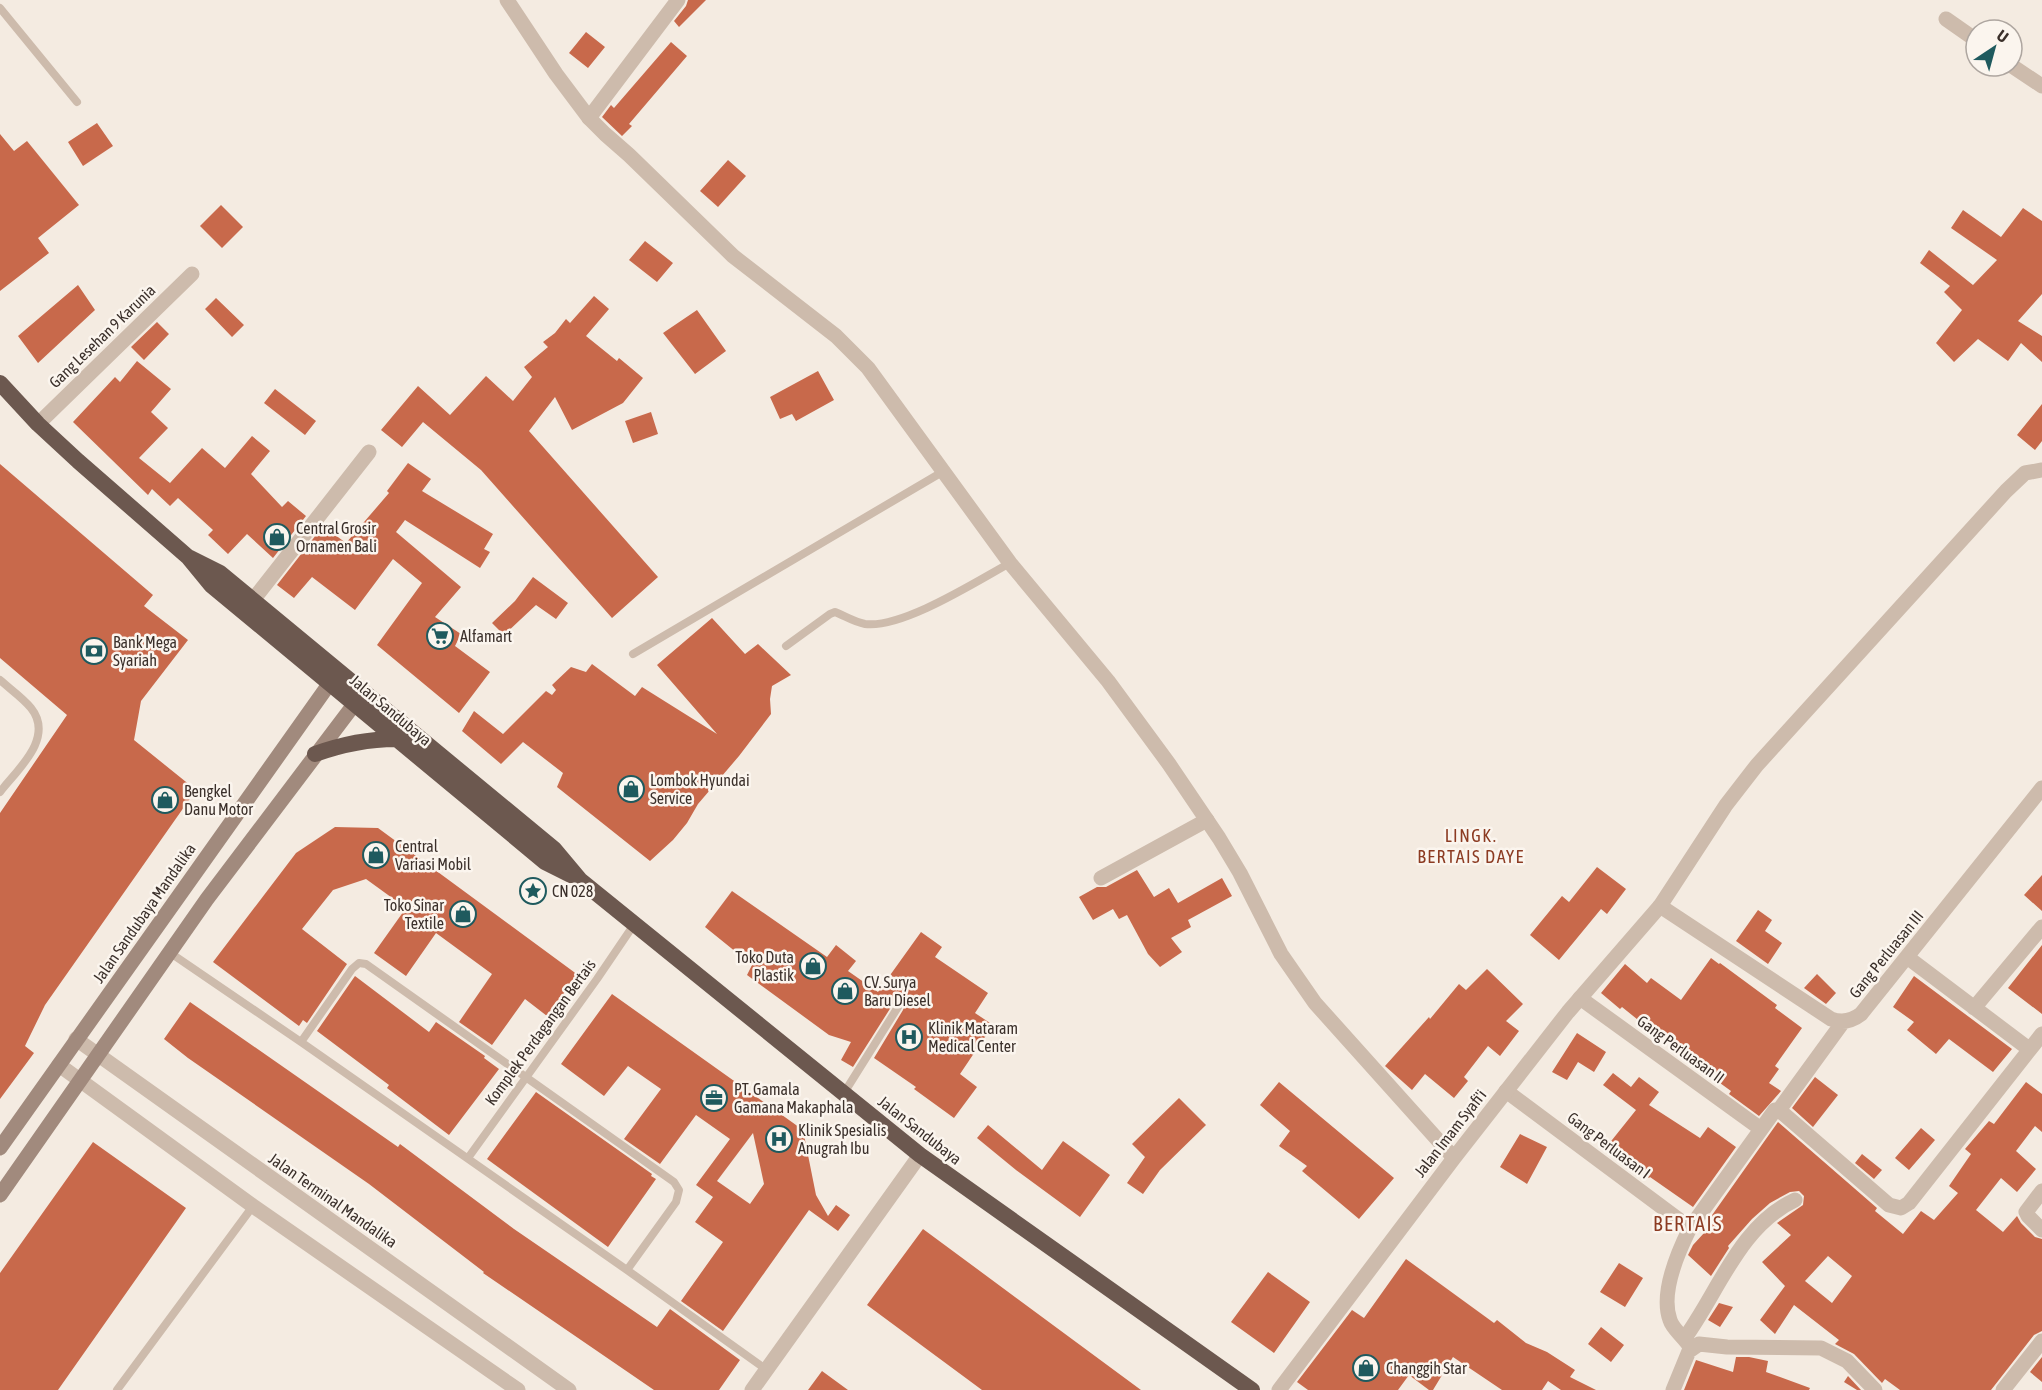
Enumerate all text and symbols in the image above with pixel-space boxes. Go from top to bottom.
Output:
north arrow [1964,18,2024,78]
text: U [1994,26,2012,46]
street label: Gang Lesehan 9 Karunia [45,281,159,392]
place label: Central Grosir Ornamen Bali [296,519,377,555]
shop icon: Central Grosir Ornamen Bali [262,522,292,552]
supermarket icon: Alfamart [425,621,455,651]
place label: Alfamart [460,627,512,645]
place label: Bank Mega Syariah [113,633,177,670]
bank icon: Bank Mega Syariah [79,636,109,666]
street label: Jalan Sandubaya [346,671,435,750]
place label: Lombok Hyundai Service [650,771,750,807]
shop icon: Lombok Hyundai Service [616,774,646,804]
place label: Bengkel Danu Motor [184,782,253,818]
shop icon: Bengkel Danu Motor [150,785,180,815]
district label: LINGK. BERTAIS DAYE [1417,825,1525,867]
place label: Central Variasi Mobil [395,837,472,873]
street label: Jalan Sandubaya Mandalika [89,840,200,987]
shop icon: Central Variasi Mobil [361,840,391,870]
place icon: CN 028 [518,876,548,906]
place label: CN 028 [552,882,593,900]
place label: Toko Sinar Textile [384,896,444,932]
shop icon: Toko Sinar Textile [448,899,478,929]
street label: Gang Perluasan III [1845,907,1927,1002]
place label: Toko Duta Plastik [735,948,794,984]
shop icon: Toko Duta Plastik [798,951,828,981]
street label: Komplek Perdagangan Bertais [481,955,600,1109]
place label: CV. Surya Baru Diesel [864,973,931,1009]
shop icon: CV. Surya Baru Diesel [830,976,860,1006]
street label: Gang Perluasan II [1633,1011,1728,1087]
place label: Klinik Mataram Medical Center [928,1019,1018,1055]
hospital icon: Klinik Mataram Medical Center [894,1022,924,1052]
place label: PT. Gamala Gamana Makaphala [734,1080,853,1117]
office icon: PT. Gamala Gamana Makaphala [699,1083,729,1113]
street label: Jalan Imam Syafi'i [1410,1086,1490,1181]
street label: Jalan Sandubaya [874,1092,965,1169]
street label: Gang Perluasan I [1563,1108,1654,1183]
place label: Klinik Spesialis Anugrah Ibu [798,1121,887,1158]
hospital icon: Klinik Spesialis Anugrah Ibu [764,1124,794,1154]
street label: Jalan Terminal Mandalika [265,1149,401,1251]
district label: BERTAIS [1653,1212,1723,1235]
shop icon: Changgih Star [1351,1353,1381,1383]
place label: Changgih Star [1386,1359,1467,1378]

